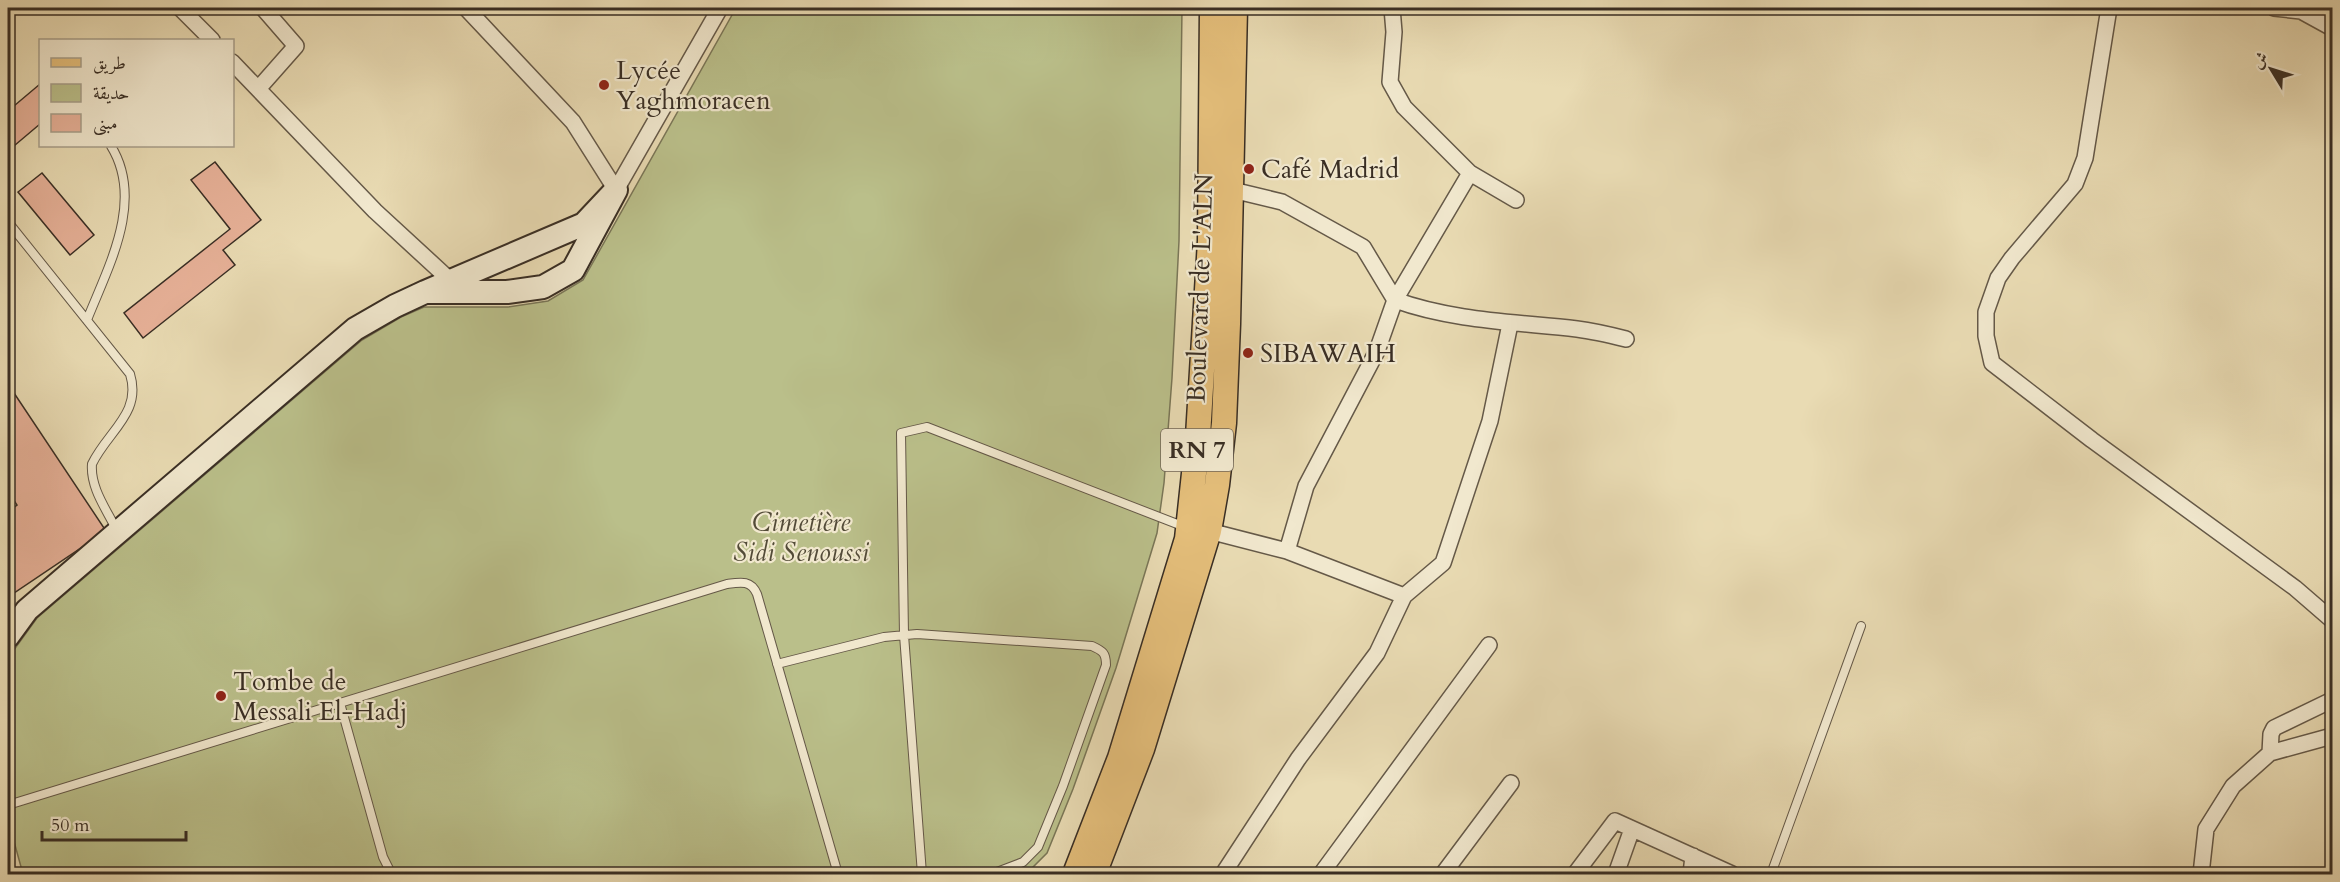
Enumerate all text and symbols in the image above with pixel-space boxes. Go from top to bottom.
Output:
legend [39,39,234,147]
north arrow [2241,39,2301,99]
text: ش [2246,47,2274,73]
text: طريق [93,51,126,76]
place label: Lycée Yaghmoracen [616,53,771,118]
marker: Lycée Yaghmoracen [597,78,611,92]
text: حديقة [93,81,129,106]
text: مبنى [93,111,118,136]
place label: Café Madrid [1261,152,1399,187]
marker: Café Madrid [1242,162,1256,176]
street label: Boulevard de L'ALN [1179,173,1221,403]
place label: SIBAWAIH [1260,336,1396,371]
marker: SIBAWAIH [1241,346,1255,360]
road number: RN 7 [1161,429,1233,471]
park label: Cimetière Sidi Senoussi [733,505,870,570]
place label: Tombe de Messali El-Hadj [233,664,407,729]
marker: Tombe de Messali El-Hadj [214,689,228,703]
scale bar [42,804,186,842]
text: 50 m [51,813,90,838]

